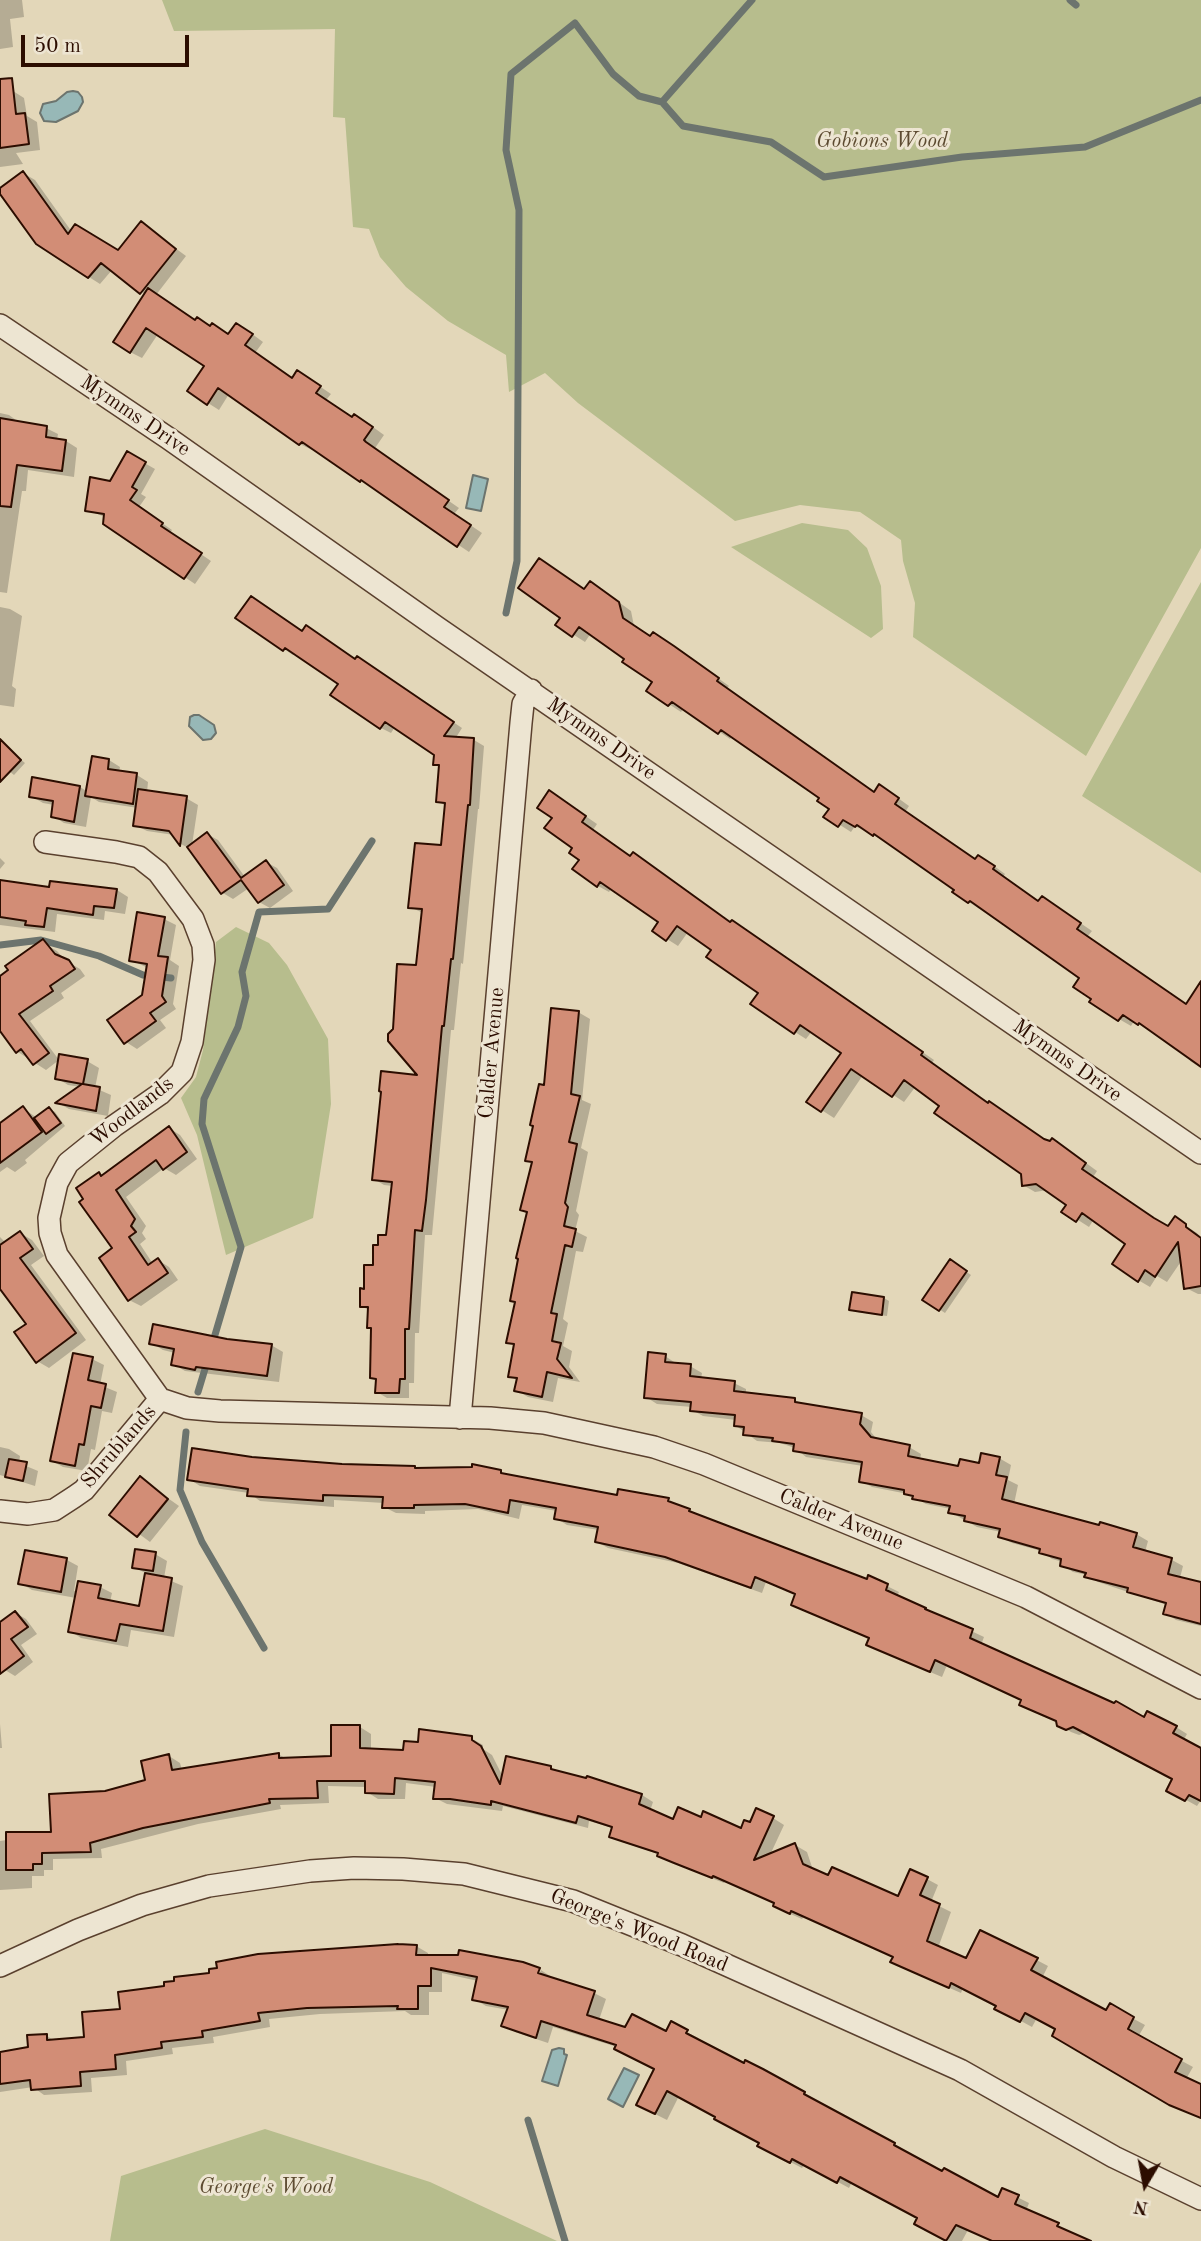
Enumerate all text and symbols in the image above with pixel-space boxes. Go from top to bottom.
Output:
scale bar [24,21,192,65]
text: 50 m [34,36,81,57]
park label: Gobions Wood [816,128,948,154]
street label: Mymms Drive [75,370,195,462]
street label: Mymms Drive [542,692,660,786]
street label: Calder Avenue [474,986,510,1120]
street label: Mymms Drive [1008,1014,1126,1108]
street label: Woodlands [85,1071,179,1153]
street label: Shrublands [76,1400,162,1494]
street label: Calder Avenue [775,1484,907,1556]
street label: George's Wood Road [546,1884,732,1978]
north arrow [1110,2150,1180,2220]
park label: George's Wood [199,2174,333,2200]
text: N [1132,2196,1150,2217]

